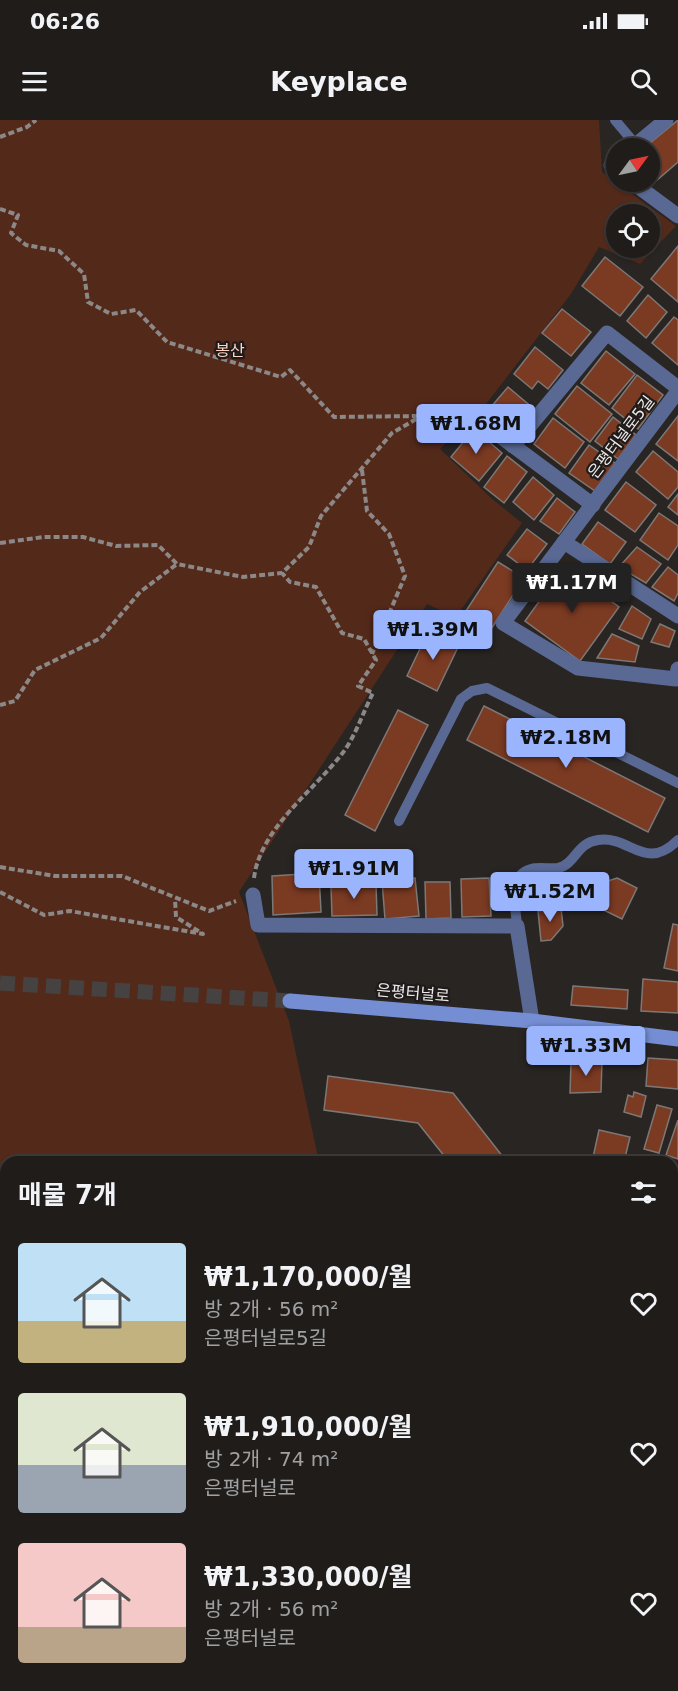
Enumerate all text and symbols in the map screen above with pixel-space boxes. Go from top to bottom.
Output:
text: 06:26 [30,9,100,34]
icon: menu [18,65,51,98]
icon: search [627,65,660,98]
text: Keyplace [270,66,408,97]
north arrow [606,138,660,192]
map controls [606,138,660,258]
button: locate [606,204,660,258]
park label: 봉산 [215,341,245,360]
street label: 은평터널로5길 [584,392,658,482]
pin: ₩1.68M [427,404,525,455]
text: ₩1.68M [430,411,522,435]
pin: ₩1.17M [523,563,621,614]
text: ₩1.17M [526,570,618,594]
pin: ₩1.39M [384,610,482,661]
text: ₩1.39M [387,617,479,641]
pin: ₩2.18M [517,718,615,769]
text: ₩2.18M [520,725,612,749]
pin: ₩1.91M [305,849,403,900]
text: ₩1.91M [308,856,400,880]
pin: ₩1.52M [501,872,599,923]
text: ₩1.52M [504,879,596,903]
street label: 은평터널로 [376,980,451,1006]
pin: ₩1.33M [537,1026,635,1077]
text: ₩1.33M [540,1033,632,1057]
icon: filters [627,1176,660,1209]
text: 매물 7개 [18,1180,117,1210]
text: ₩1,170,000/월 [204,1262,413,1292]
icon: home [66,1267,138,1339]
icon: heart [627,1287,660,1320]
text: 방 2개 · 56 m² [204,1297,338,1321]
text: 은평터널로5길 [204,1326,327,1350]
text: ₩1,910,000/월 [204,1412,413,1442]
icon: home [66,1417,138,1489]
icon: heart [627,1437,660,1470]
text: 방 2개 · 74 m² [204,1447,338,1471]
text: 은평터널로 [204,1476,296,1500]
text: ₩1,330,000/월 [204,1562,413,1592]
icon: home [66,1567,138,1639]
icon: heart [627,1587,660,1620]
text: 방 2개 · 56 m² [204,1597,338,1621]
text: 은평터널로 [204,1626,296,1650]

